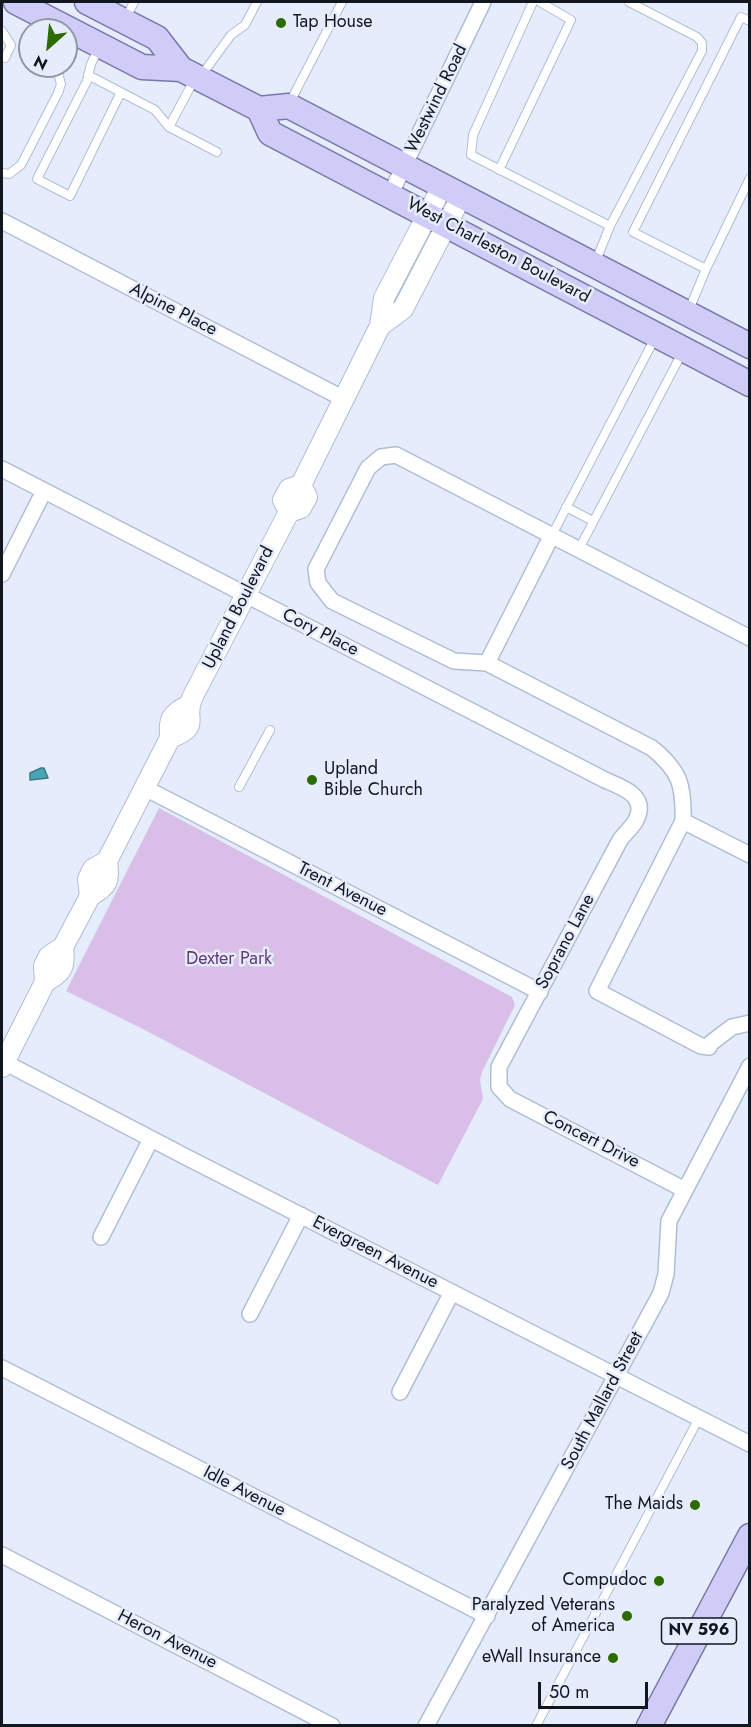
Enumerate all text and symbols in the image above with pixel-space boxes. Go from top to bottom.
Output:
place label: Tap House [293,12,373,34]
marker: Tap House [274,16,288,30]
north arrow [18,18,78,78]
street label: Westwind Road [401,41,473,157]
text: N [30,50,51,76]
street label: West Charleston Boulevard [403,193,593,309]
street label: Alpine Place [125,279,221,341]
street label: Upland Boulevard [199,543,279,673]
street label: Cory Place [278,605,362,661]
place label: Upland Bible Church [324,759,423,802]
marker: Upland Bible Church [305,773,319,787]
street label: Trent Avenue [294,858,390,922]
street label: Soprano Lane [532,891,600,993]
park label: Dexter Park [186,949,272,971]
street label: Concert Drive [539,1106,643,1174]
street label: Evergreen Avenue [308,1212,442,1294]
street label: South Mallard Street [557,1328,649,1474]
street label: Idle Avenue [199,1462,289,1522]
place label: The Maids [605,1494,683,1516]
marker: The Maids [688,1498,702,1512]
place label: Compudoc [562,1570,647,1592]
marker: Compudoc [652,1574,666,1588]
place label: Paralyzed Veterans of America [472,1595,615,1638]
street label: Heron Avenue [114,1606,220,1674]
marker: Paralyzed Veterans of America [620,1609,634,1623]
road number: NV 596 [662,1618,736,1644]
place label: eWall Insurance [482,1647,601,1669]
marker: eWall Insurance [606,1651,620,1665]
scale bar [541,1670,650,1708]
text: 50 m [549,1679,589,1705]

